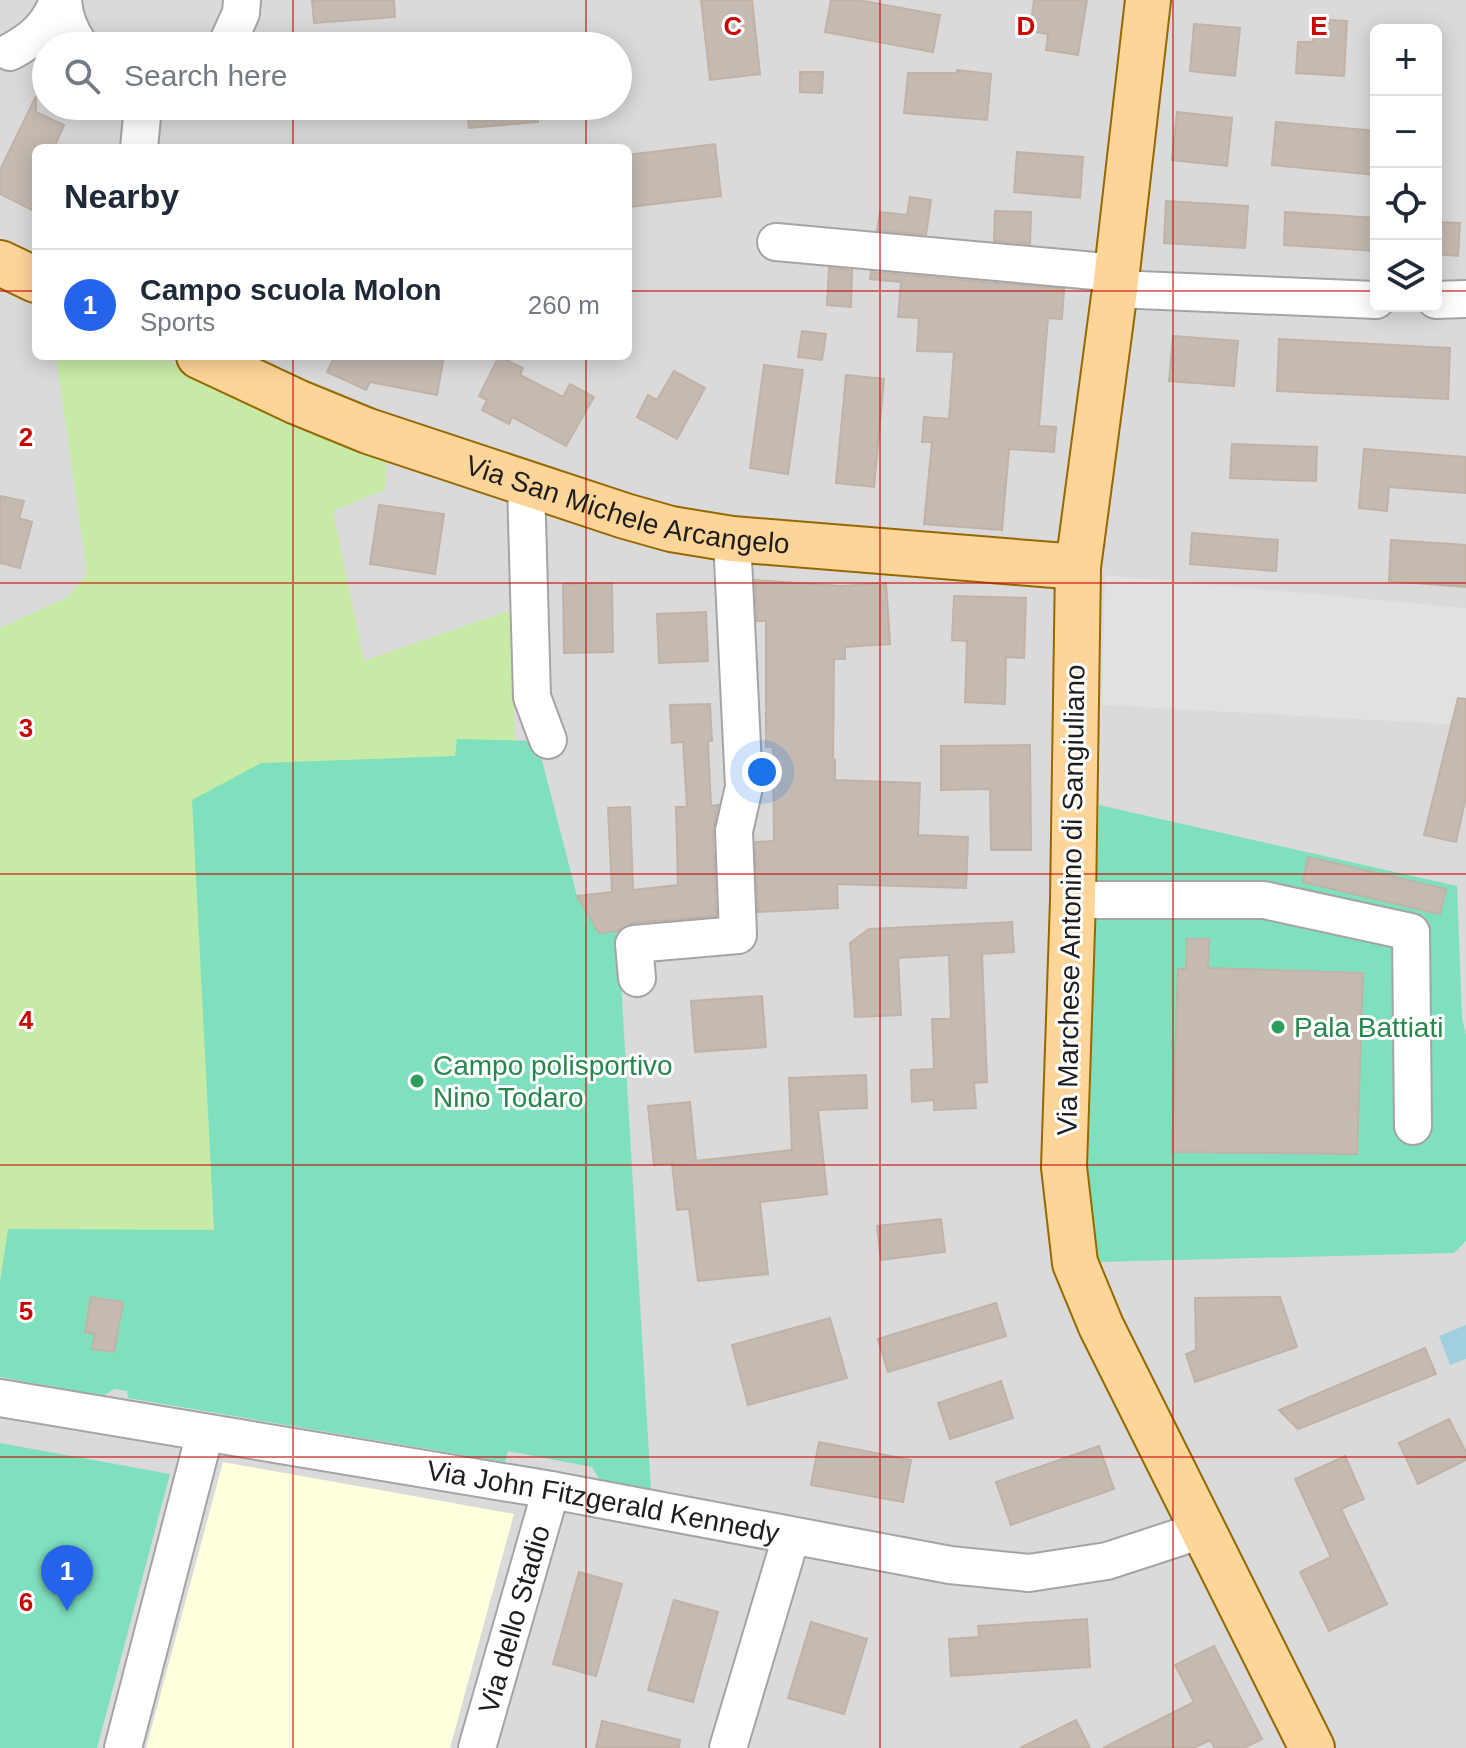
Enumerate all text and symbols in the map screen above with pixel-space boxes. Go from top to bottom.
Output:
text: C [724,11,743,41]
text: D [1017,11,1035,41]
text: E [1310,11,1328,41]
map controls [1370,24,1442,312]
button: + [1370,24,1442,96]
search box [32,32,632,120]
icon: search [60,54,104,98]
text: Search here [124,59,287,92]
button: − [1370,96,1442,168]
button: locate [1370,168,1442,240]
text: Nearby [64,177,179,215]
button: layers [1370,240,1442,312]
text: Campo scuola Molon [140,273,442,306]
text: 1 [83,290,97,320]
text: 260 m [528,290,600,320]
text: Sports [140,307,215,337]
text: 2 [19,422,33,452]
street label: Via San Michele Arcangelo [462,449,791,559]
street label: Via Marchese Antonino di Sangiuliano [1051,664,1091,1136]
text: 3 [19,713,33,743]
your location [742,752,782,792]
text: 4 [19,1005,34,1035]
place label: Pala Battiati [1294,1012,1443,1043]
marker: Pala Battiati [1269,1018,1287,1036]
place label: Campo polisportivo Nino Todaro [433,1050,673,1113]
marker: Campo polisportivo Nino Todaro [408,1072,426,1090]
text: 5 [19,1296,33,1326]
street label: Via John Fitzgerald Kennedy [425,1454,782,1548]
street label: Via dello Stadio [472,1522,556,1717]
pin: 1 [41,1545,93,1611]
text: 6 [19,1587,33,1617]

